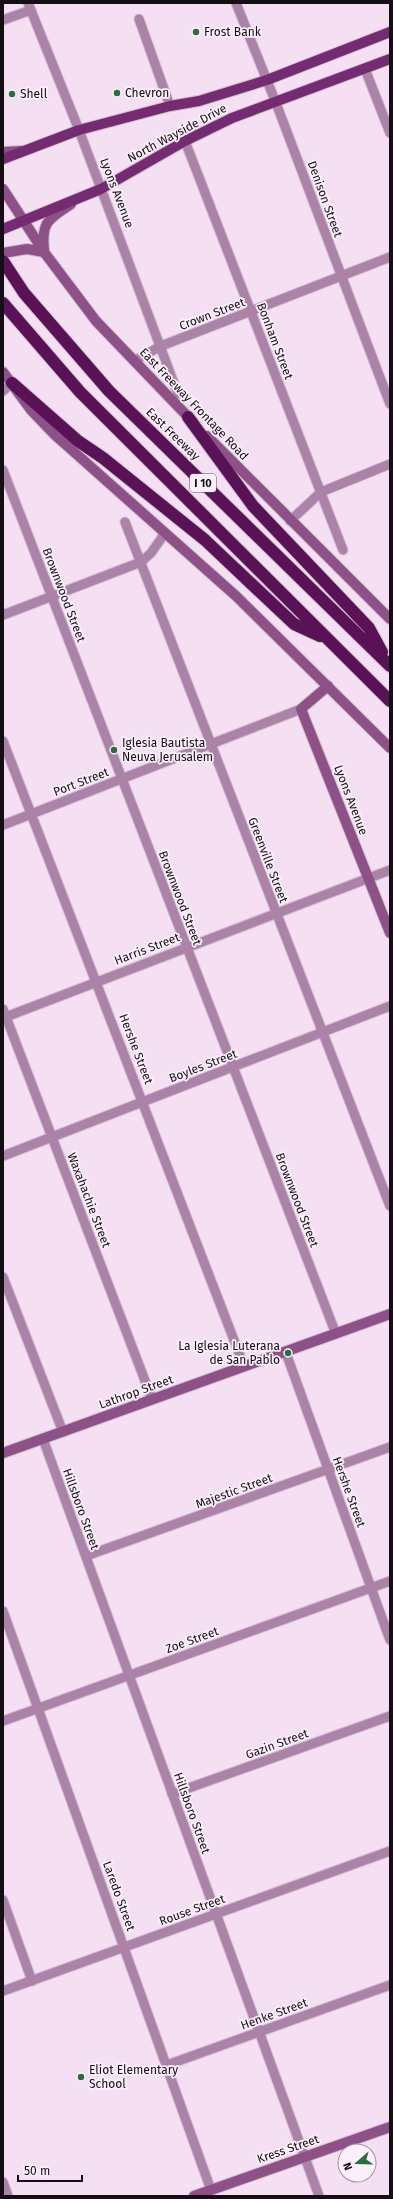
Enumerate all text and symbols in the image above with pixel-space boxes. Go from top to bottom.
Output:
place label: Frost Bank [204,25,262,39]
marker: Frost Bank [191,27,201,37]
place label: Chevron [125,86,169,100]
place label: Shell [20,87,48,101]
marker: Chevron [112,88,122,98]
marker: Shell [7,89,17,99]
street label: North Wayside Drive [125,101,229,165]
street label: Lyons Avenue [97,156,137,230]
street label: Denison Street [305,159,345,240]
street label: Crown Street [177,295,247,333]
street label: Bonham Street [254,301,296,382]
street label: East Freeway Frontage Road [137,345,251,463]
street label: East Freeway [143,405,203,463]
road number: I 10 [190,474,216,492]
street label: Brownwood Street [40,546,89,645]
place label: Iglesia Bautista Neuva Jerusalem [122,736,213,764]
marker: Iglesia Bautista Neuva Jerusalem [109,745,119,755]
street label: Lyons Avenue [331,763,371,837]
street label: Port Street [51,765,111,799]
street label: Greenville Street [245,815,291,905]
street label: Brownwood Street [156,849,205,948]
street label: Harris Street [112,930,182,968]
street label: Hershe Street [116,1012,156,1087]
street label: Boyles Street [167,1046,240,1085]
street label: Waxahachie Street [65,1151,114,1250]
street label: Brownwood Street [273,1151,322,1250]
place label: La Iglesia Luterana de San Pablo [178,1339,280,1367]
marker: La Iglesia Luterana de San Pablo [283,1348,293,1358]
street label: Lathrop Street [97,1372,176,1412]
street label: Hershe Street [330,1455,368,1530]
street label: Hillsboro Street [60,1467,102,1552]
street label: Majestic Street [194,1470,275,1511]
street label: Zoe Street [164,1624,221,1656]
street label: Gazin Street [244,1726,311,1762]
street label: Hillsboro Street [171,1771,213,1856]
street label: Laredo Street [100,1859,138,1933]
street label: Rouse Street [157,1891,227,1928]
street label: Henke Street [239,1995,310,2033]
place label: Eliot Elementary School [89,2063,178,2091]
marker: Eliot Elementary School [76,2072,86,2082]
street label: Kress Street [255,2132,321,2166]
north arrow [337,2143,377,2183]
scale bar [18,2157,82,2183]
text: N [341,2161,355,2172]
text: 50 m [24,2164,50,2178]

